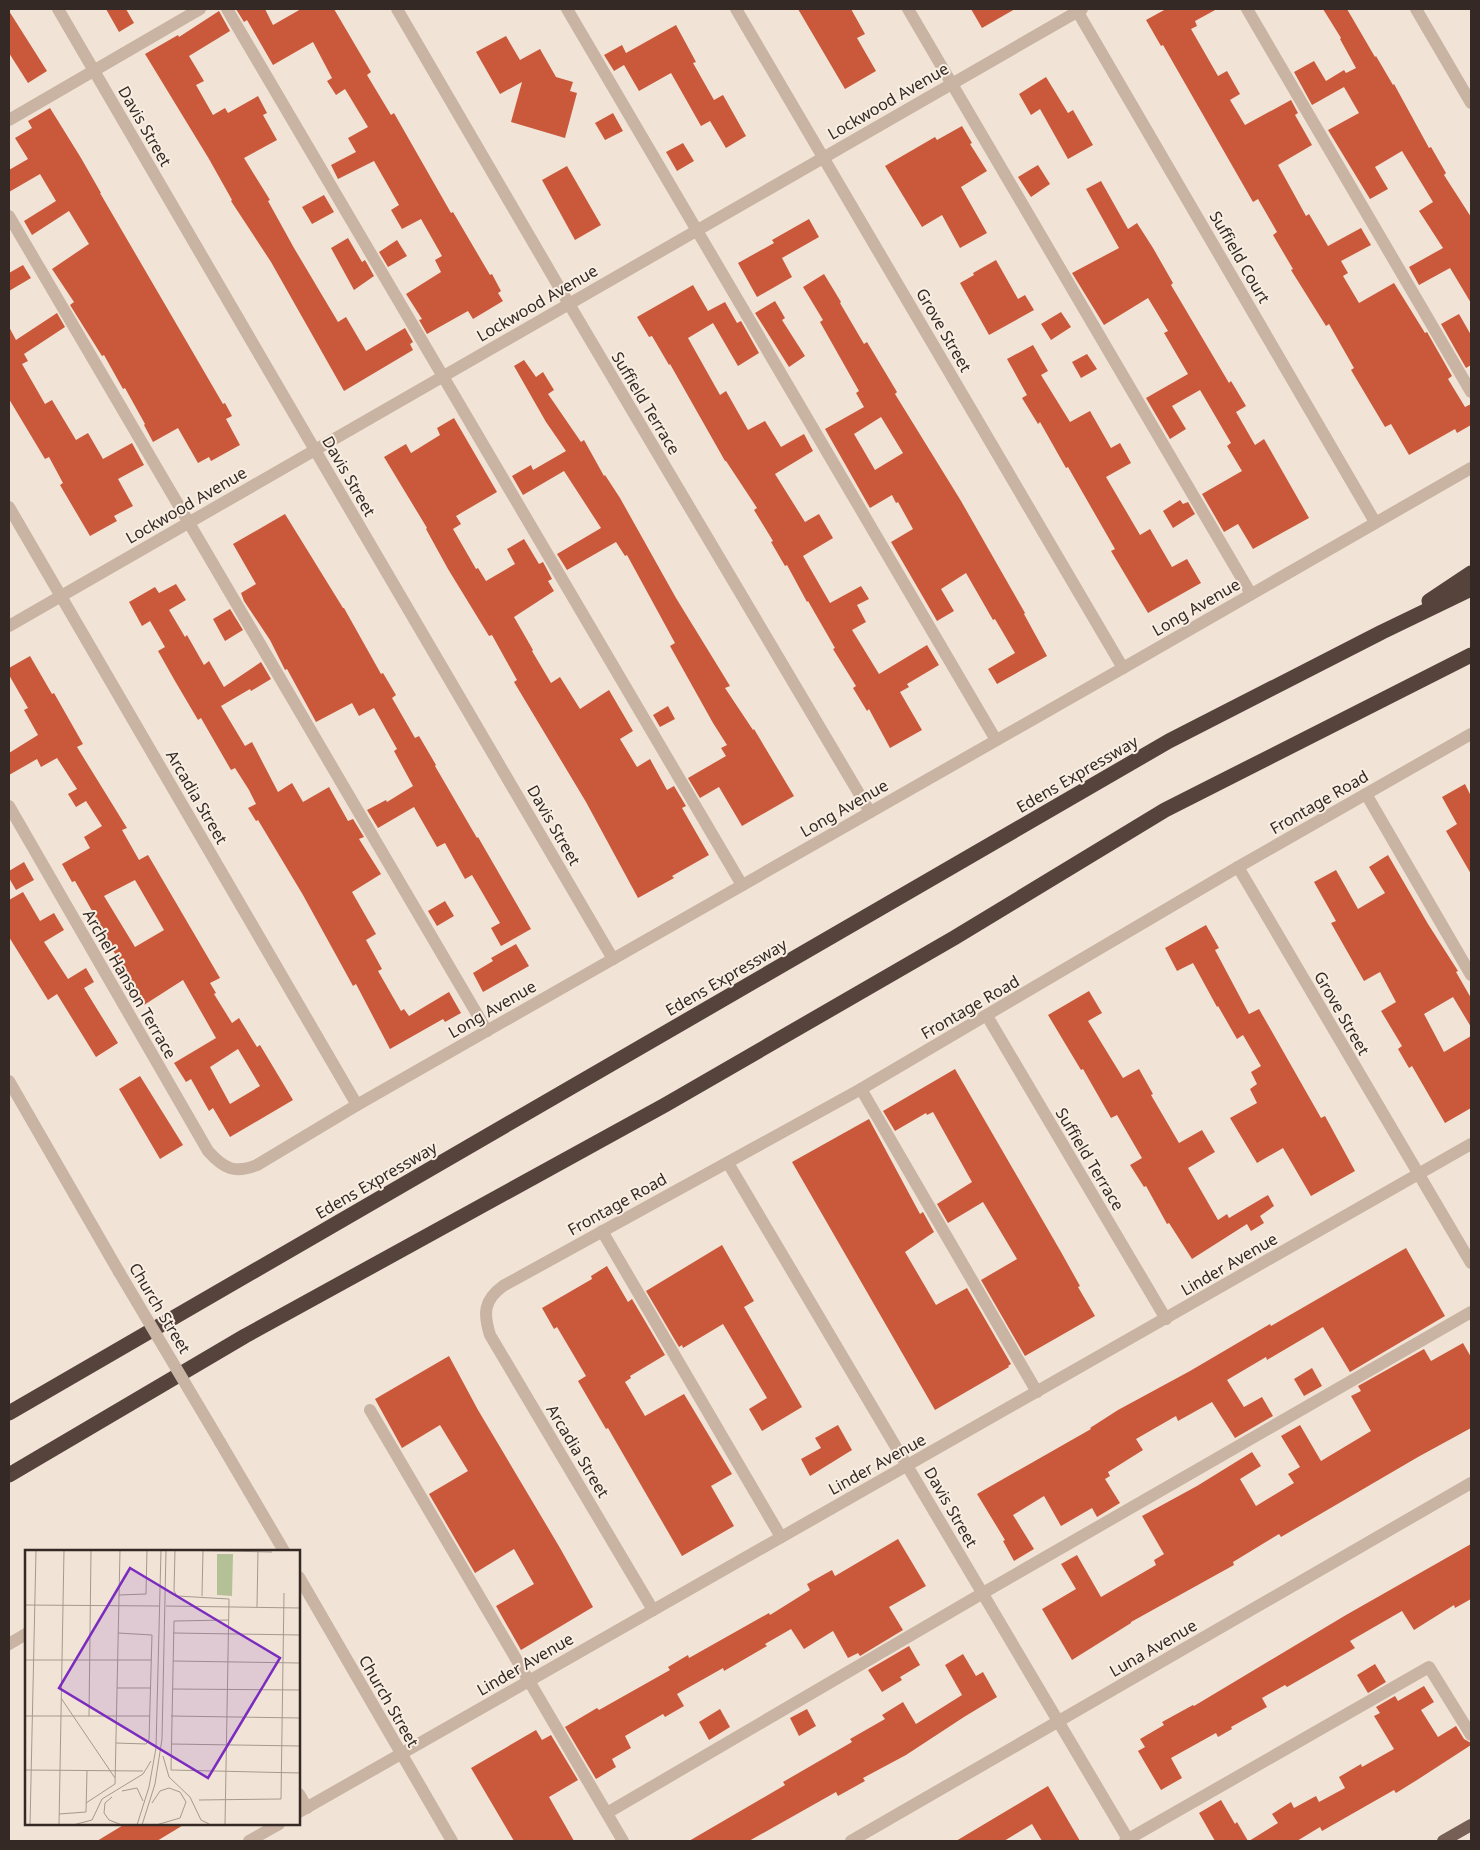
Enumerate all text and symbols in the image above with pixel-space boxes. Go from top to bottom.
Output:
street label: Lockwood Avenue [823,57,953,145]
street label: Davis Street [113,82,177,170]
street label: Suffield Court [1205,207,1275,307]
street label: Lockwood Avenue [472,259,602,347]
street label: Grove Street [911,284,977,376]
street label: Suffield Terrace [607,347,685,459]
street label: Davis Street [317,432,381,520]
street label: Lockwood Avenue [121,461,251,549]
street label: Long Avenue [1148,573,1244,641]
street label: Edens Expressway [1012,730,1143,818]
street label: Arcadia Street [161,746,233,848]
street label: Frontage Road [1266,765,1372,839]
street label: Long Avenue [796,774,892,842]
street label: Davis Street [522,781,586,869]
street label: Archel Hanson Terrace [78,905,182,1063]
street label: Edens Expressway [661,933,792,1021]
street label: Grove Street [1309,967,1375,1059]
street label: Frontage Road [917,970,1023,1044]
street label: Long Avenue [444,975,540,1043]
street label: Suffield Terrace [1051,1103,1129,1215]
street label: Edens Expressway [311,1136,442,1224]
street label: Frontage Road [563,1168,671,1240]
street label: Linder Avenue [1177,1227,1281,1301]
street label: Church Street [124,1258,196,1358]
street label: Arcadia Street [542,1400,615,1502]
street label: Linder Avenue [824,1428,930,1500]
street label: Davis Street [919,1463,983,1551]
inset map [25,1550,300,1825]
street label: Luna Avenue [1105,1614,1201,1682]
street label: Linder Avenue [473,1627,577,1701]
street label: Church Street [354,1651,424,1751]

